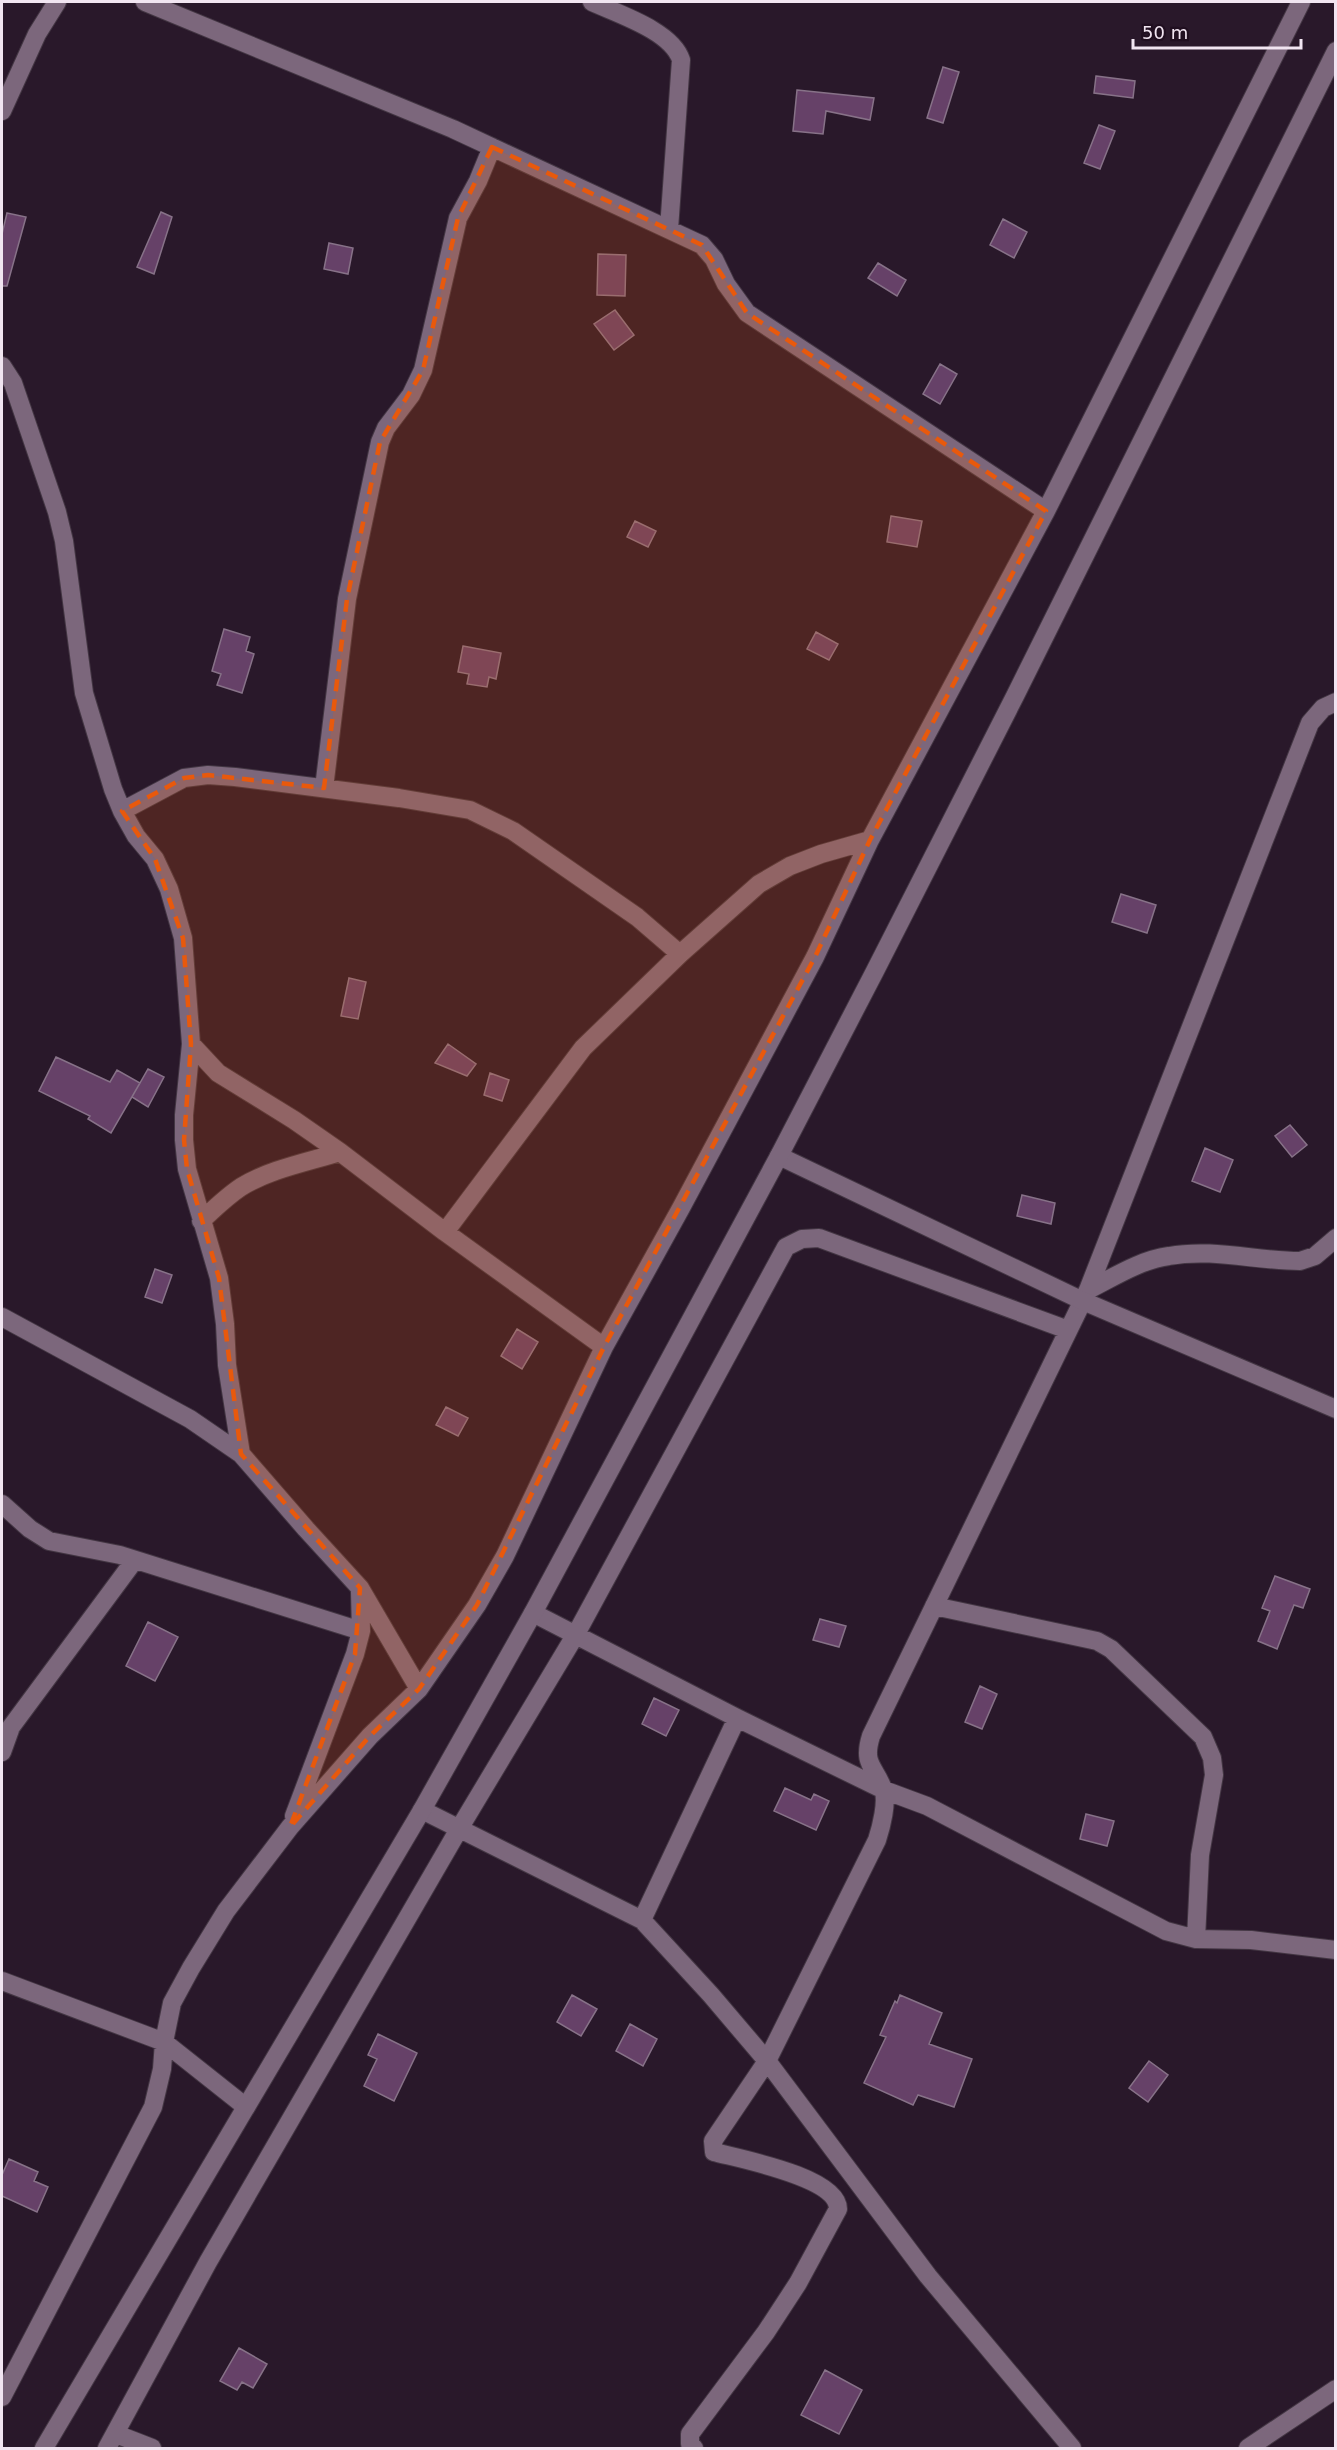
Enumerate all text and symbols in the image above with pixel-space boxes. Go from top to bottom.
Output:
scale bar [1133,12,1301,50]
text: 50 m [1142,22,1188,43]

